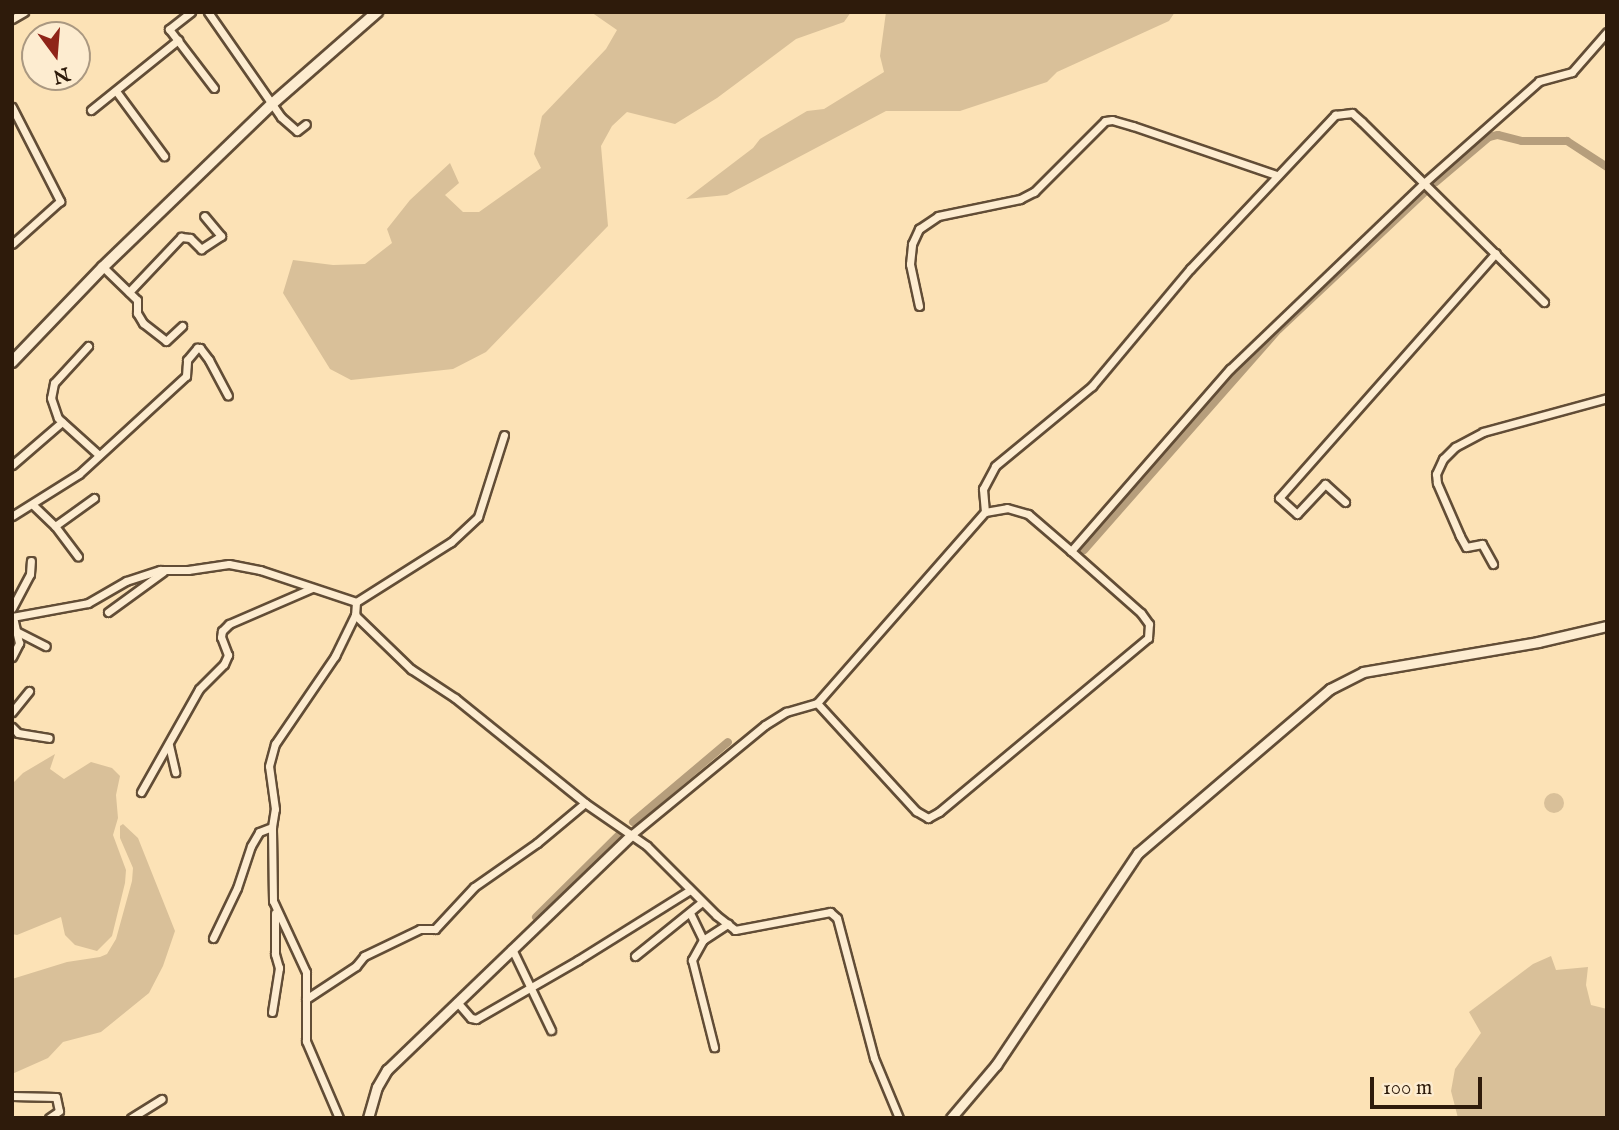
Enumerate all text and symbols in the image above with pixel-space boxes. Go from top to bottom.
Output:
north arrow [21,21,91,91]
text: N [50,60,72,88]
scale bar [1374,1064,1486,1108]
text: 100 m [1383,1075,1432,1102]

